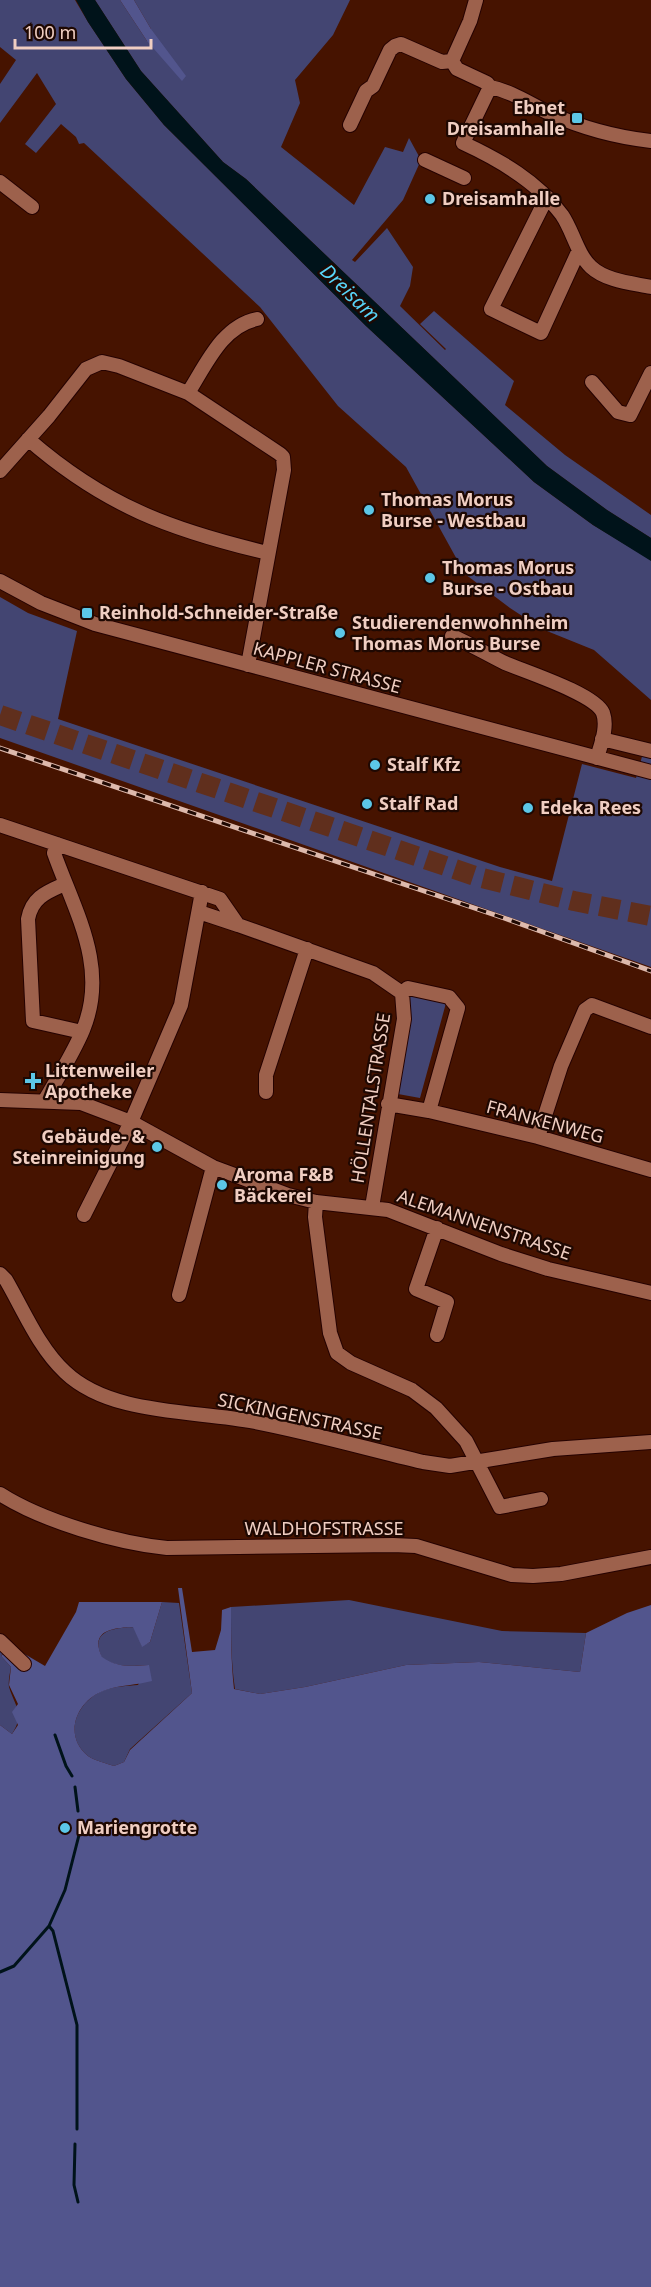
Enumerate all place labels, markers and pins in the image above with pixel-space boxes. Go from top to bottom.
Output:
place label: Ebnet Dreisamhalle [447,95,565,140]
marker: Ebnet Dreisamhalle [570,111,584,125]
place label: Dreisamhalle [442,186,560,210]
marker: Dreisamhalle [423,192,437,206]
place label: Thomas Morus Burse - Westbau [381,487,526,532]
marker: Thomas Morus Burse - Westbau [362,503,376,517]
place label: Thomas Morus Burse - Ostbau [442,555,574,600]
marker: Thomas Morus Burse - Ostbau [423,571,437,585]
place label: Reinhold-Schneider-Straße [99,600,338,624]
marker: Reinhold-Schneider-Straße [80,606,94,620]
place label: Studierendenwohnheim Thomas Morus Burse [352,610,568,655]
marker: Studierendenwohnheim Thomas Morus Burse [333,626,347,640]
place label: Stalf Kfz [387,752,460,776]
marker: Stalf Kfz [368,758,382,772]
place label: Stalf Rad [379,791,459,815]
place label: Edeka Rees [540,795,641,819]
marker: Stalf Rad [360,797,374,811]
marker: Edeka Rees [521,801,535,815]
place label: Littenweiler Apotheke [45,1058,154,1103]
marker: Littenweiler Apotheke [26,1074,40,1088]
place label: Gebäude- & Steinreinigung [12,1124,145,1169]
marker: Gebäude- & Steinreinigung [150,1140,164,1154]
place label: Aroma F&B Bäckerei [234,1162,334,1207]
marker: Aroma F&B Bäckerei [215,1178,229,1192]
place label: Mariengrotte [77,1815,197,1839]
marker: Mariengrotte [58,1821,72,1835]

